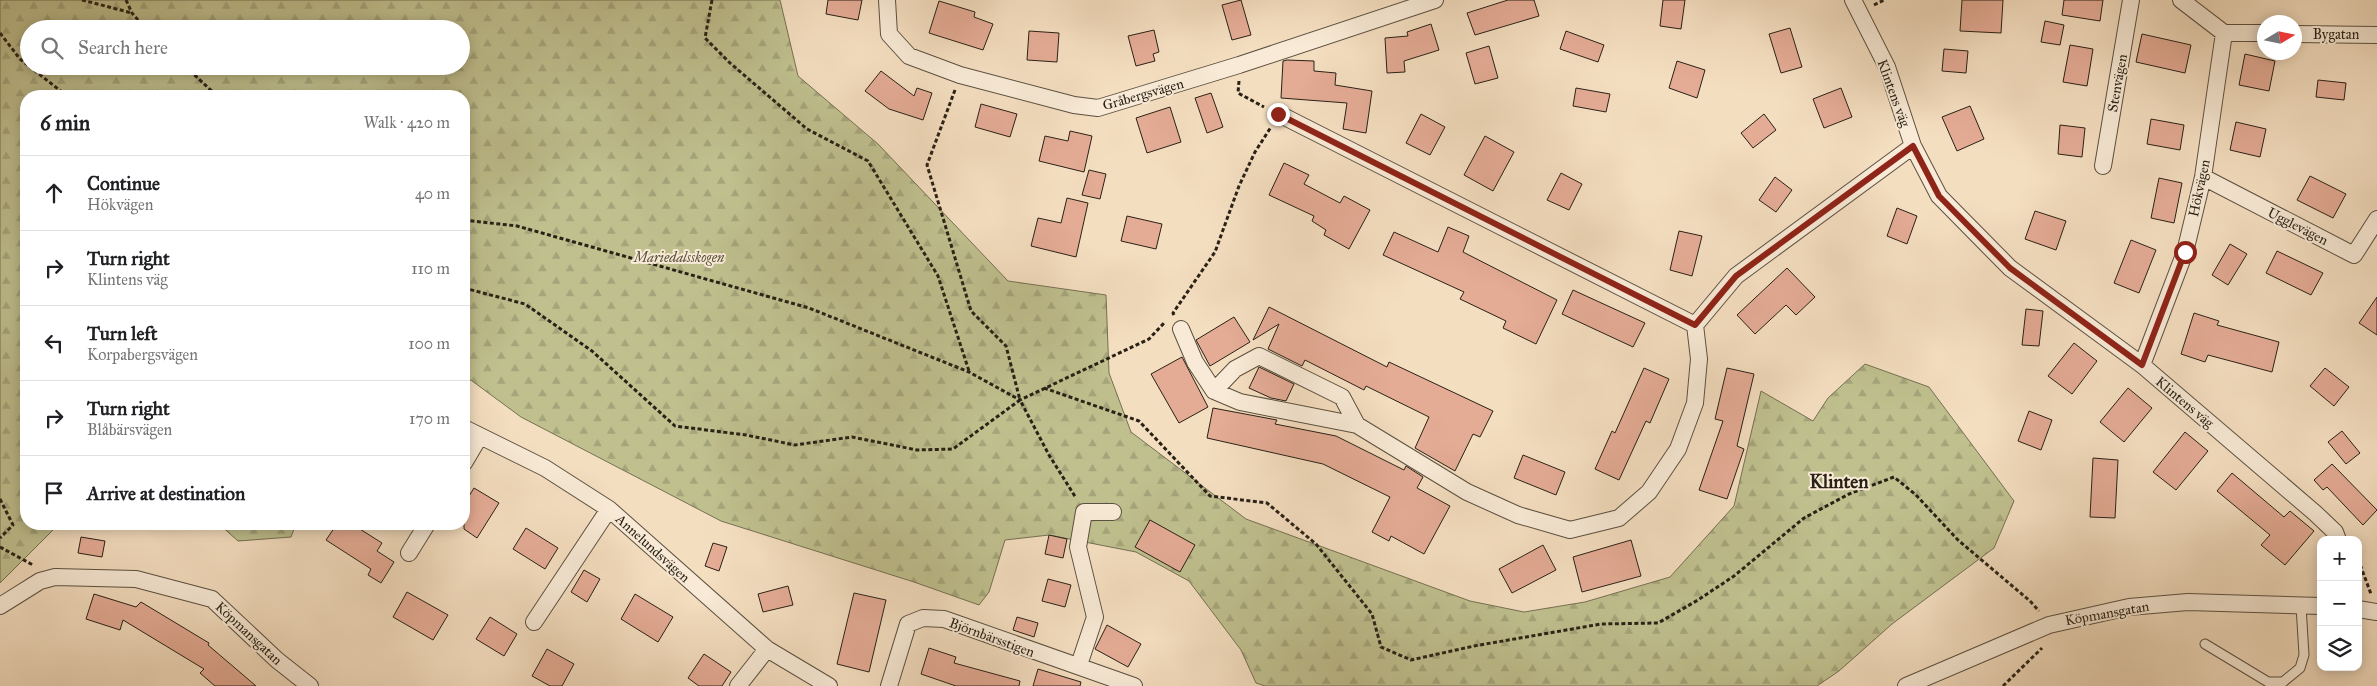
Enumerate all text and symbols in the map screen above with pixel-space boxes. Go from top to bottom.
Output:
north arrow [2257,15,2302,60]
search box [20,20,470,75]
street label: Bygatan [2313,26,2360,43]
icon: search [38,34,66,62]
text: Search here [78,36,168,59]
street label: Stenvägen [2104,52,2131,113]
street label: Klintens väg [1873,57,1914,130]
street label: Gråbergsvägen [1101,75,1186,114]
route end [1267,103,1290,126]
text: 6 min [40,110,90,136]
text: Walk · 420 m [364,113,450,132]
street label: Hökvägen [2185,158,2214,218]
text: Continue [87,172,160,195]
icon: ahead [40,179,68,207]
text: 40 m [415,184,450,203]
text: Hökvägen [87,195,153,214]
street label: Ugglevägen [2265,204,2331,249]
route start [2174,241,2197,264]
text: Turn right [87,247,170,270]
park label: Mariedalsskogen [632,249,725,266]
icon: right [40,254,68,282]
text: 110 m [411,259,450,278]
text: Klintens väg [87,270,168,289]
text: Turn left [87,322,157,345]
icon: left [40,329,68,357]
text: 100 m [408,334,450,353]
text: Korpabergsvägen [87,345,198,364]
street label: Klintens väg [2152,373,2218,432]
text: Turn right [87,397,170,420]
icon: right [40,404,68,432]
text: 170 m [409,409,450,428]
text: Blåbärsvägen [87,420,172,439]
district label: Klinten [1810,470,1869,493]
icon: arrive [40,479,68,507]
text: Arrive at destination [87,482,245,505]
street label: Annelundsvägen [611,510,694,586]
map controls [2317,536,2362,671]
button: + [2317,536,2362,581]
button: − [2317,581,2362,626]
street label: Köpmansgatan [212,598,286,669]
street label: Köpmansgatan [2064,598,2151,629]
street label: Björnbärsstigen [947,614,1037,661]
button: layers [2317,626,2362,671]

